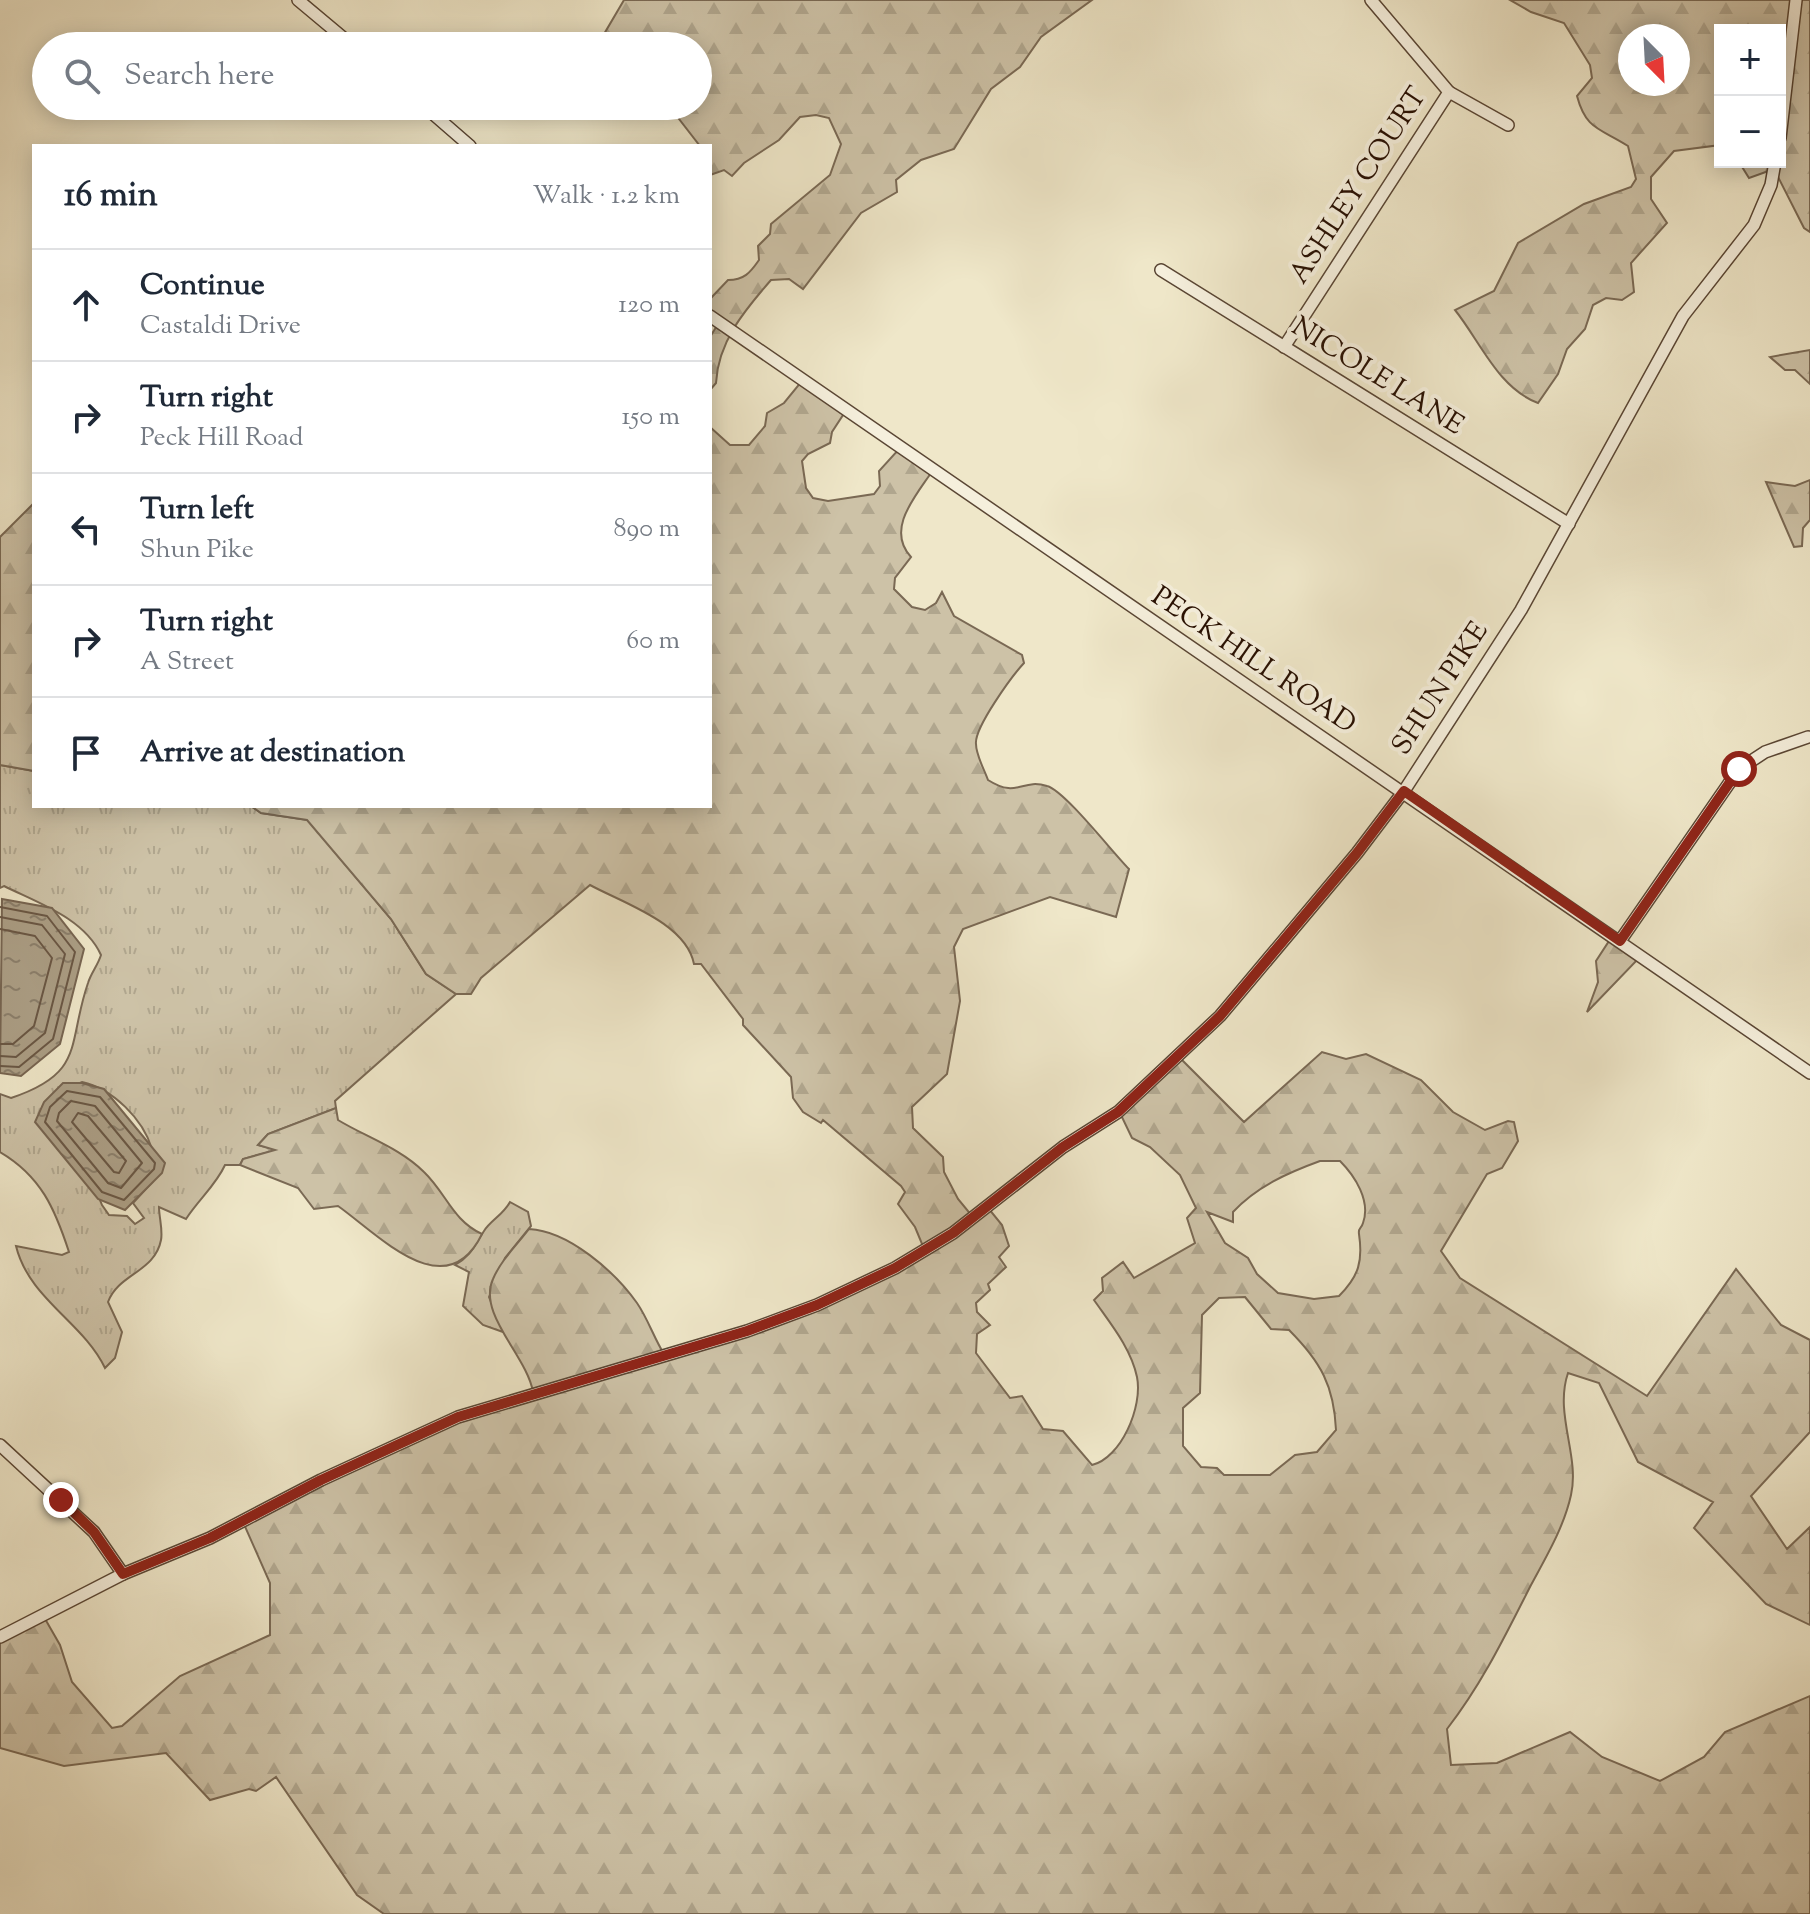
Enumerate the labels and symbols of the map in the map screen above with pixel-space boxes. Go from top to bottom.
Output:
north arrow [1618,24,1690,96]
street label: ASHLEY COURT [1280,79,1438,292]
street label: NICOLE LANE [1283,308,1471,446]
street label: PECK HILL ROAD [1143,578,1363,744]
street label: SHUN PIKE [1383,614,1499,764]
route start [1721,751,1757,787]
route end [43,1482,79,1518]

